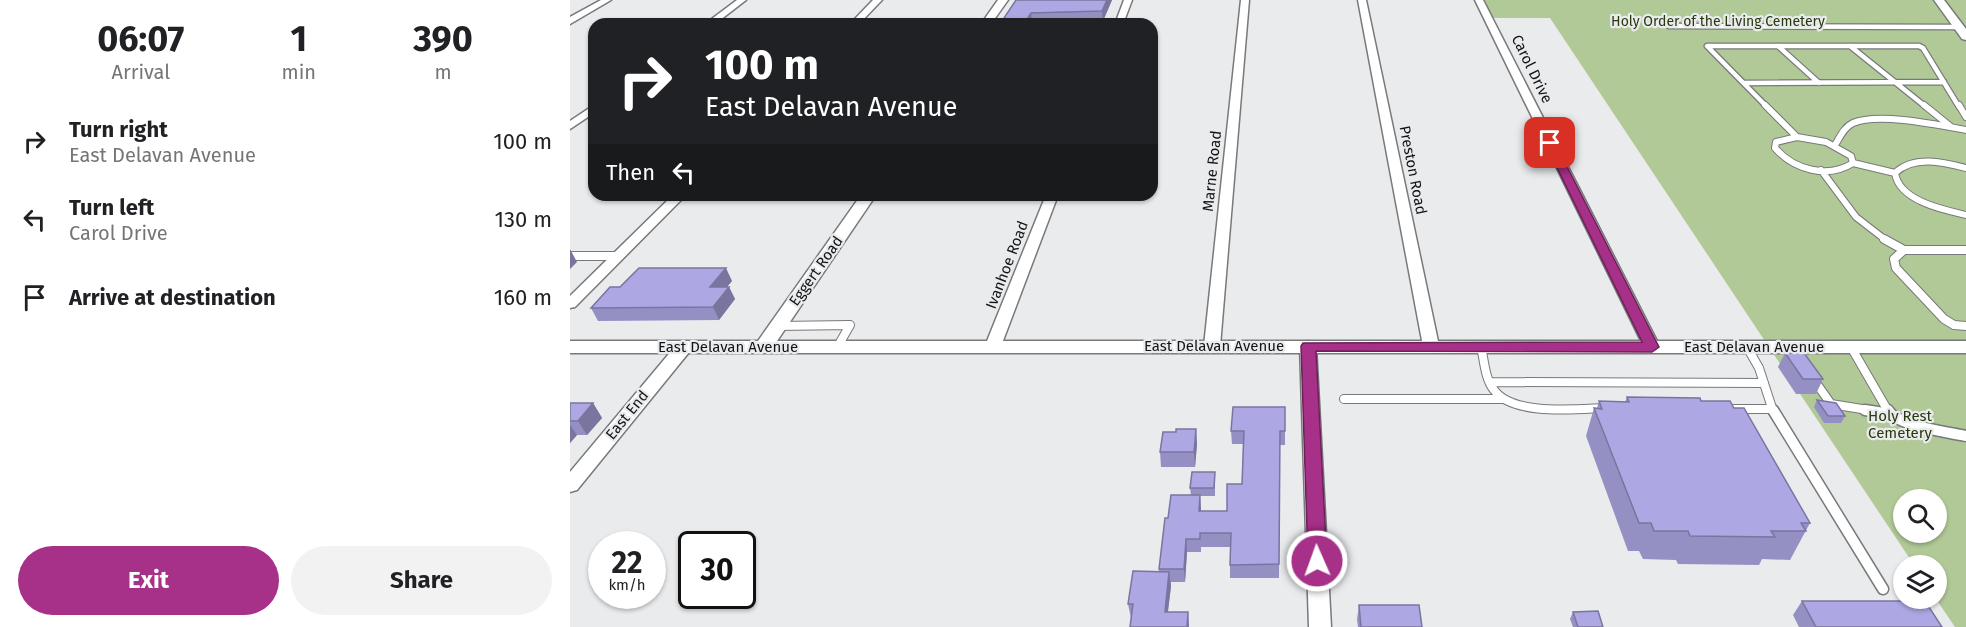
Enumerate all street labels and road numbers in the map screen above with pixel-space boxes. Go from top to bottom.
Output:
street label: Carol Drive [1508,32,1556,106]
street label: Preston Road [1396,124,1430,216]
street label: Marne Road [1199,130,1225,212]
street label: Ivanhoe Road [982,218,1032,312]
street label: Eggert Road [785,233,847,309]
street label: East Delavan Avenue [1144,337,1284,355]
street label: East Delavan Avenue [658,338,798,356]
street label: East Delavan Avenue [1684,338,1824,356]
street label: East End [602,387,652,443]

